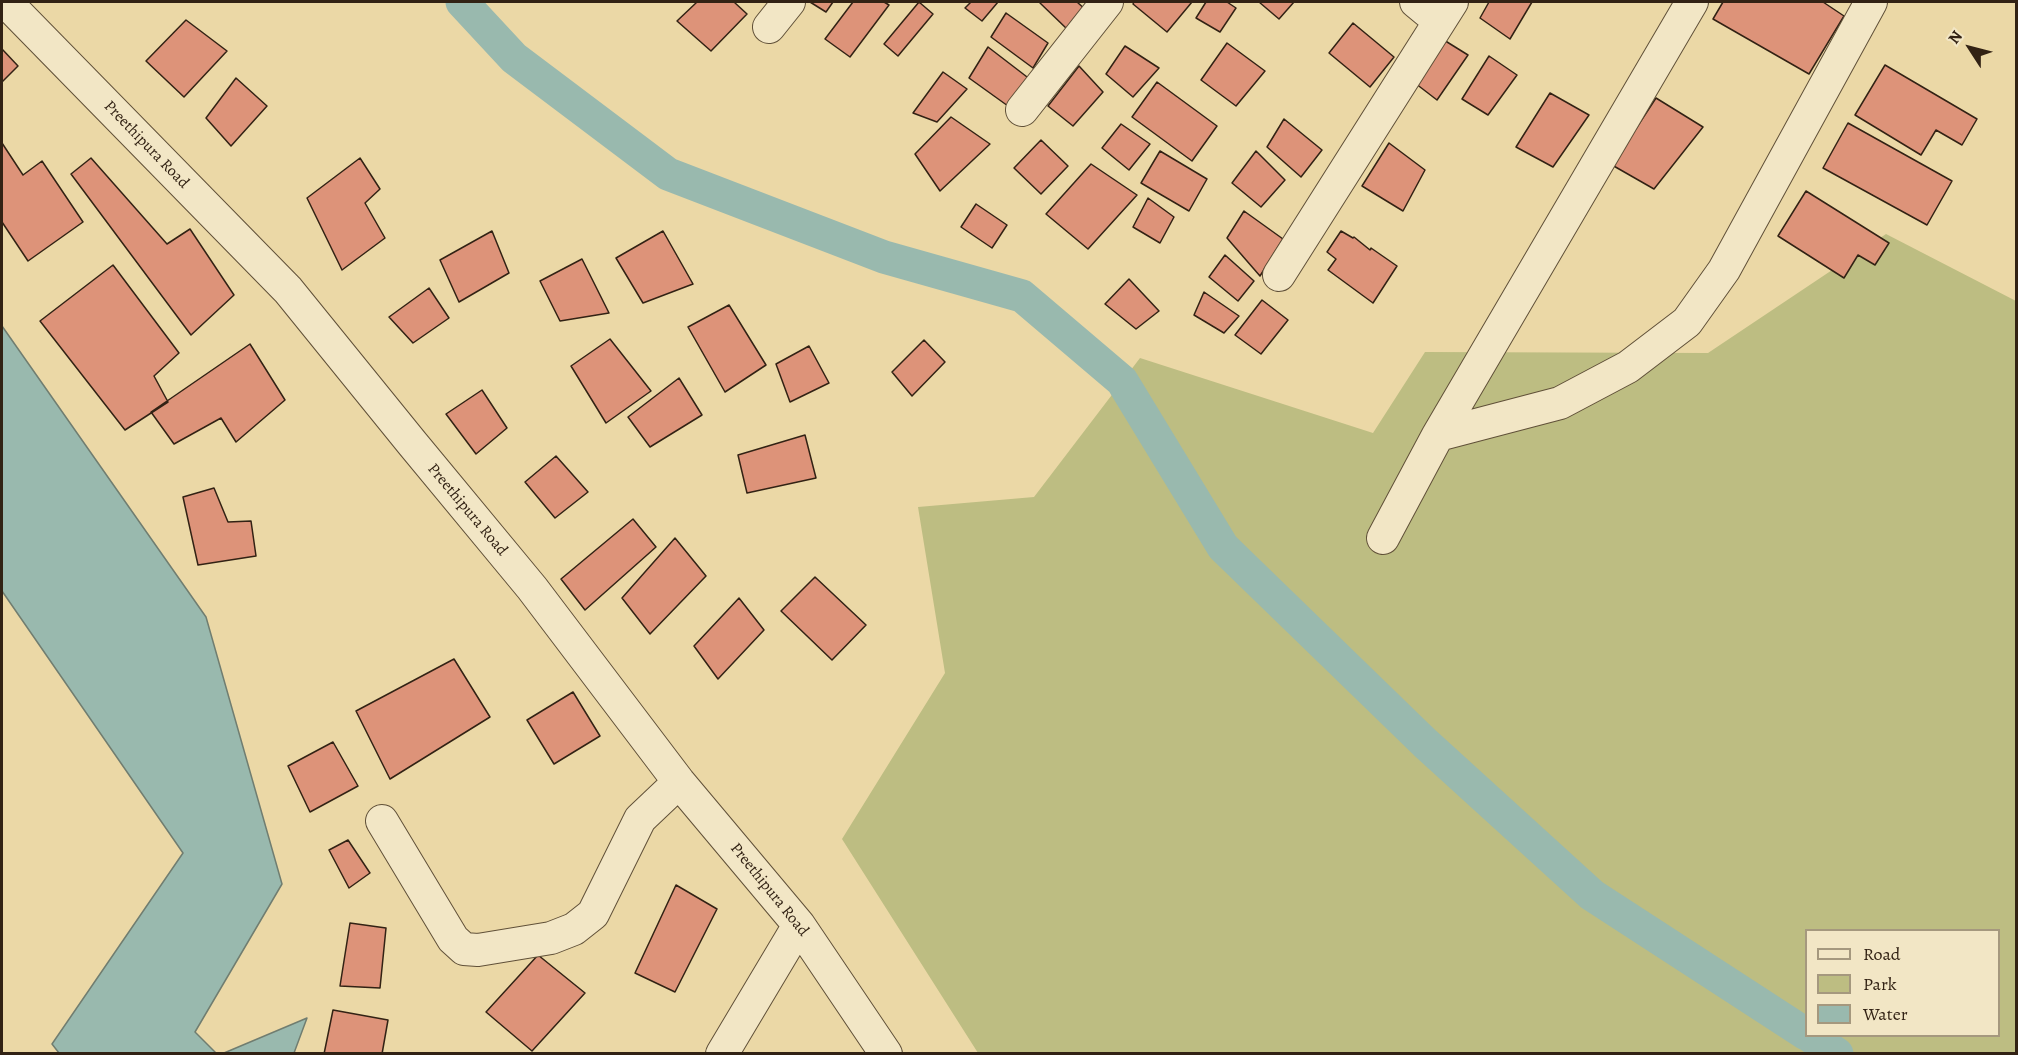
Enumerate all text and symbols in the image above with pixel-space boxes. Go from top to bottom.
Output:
north arrow [1940,18,2000,78]
text: N [1943,26,1968,49]
street label: Preethipura Road [99,97,193,193]
street label: Preethipura Road [423,460,511,560]
street label: Preethipura Road [726,840,812,940]
legend [1805,929,2000,1037]
text: Road [1863,942,1900,966]
text: Park [1863,972,1897,996]
text: Water [1863,1002,1908,1026]

